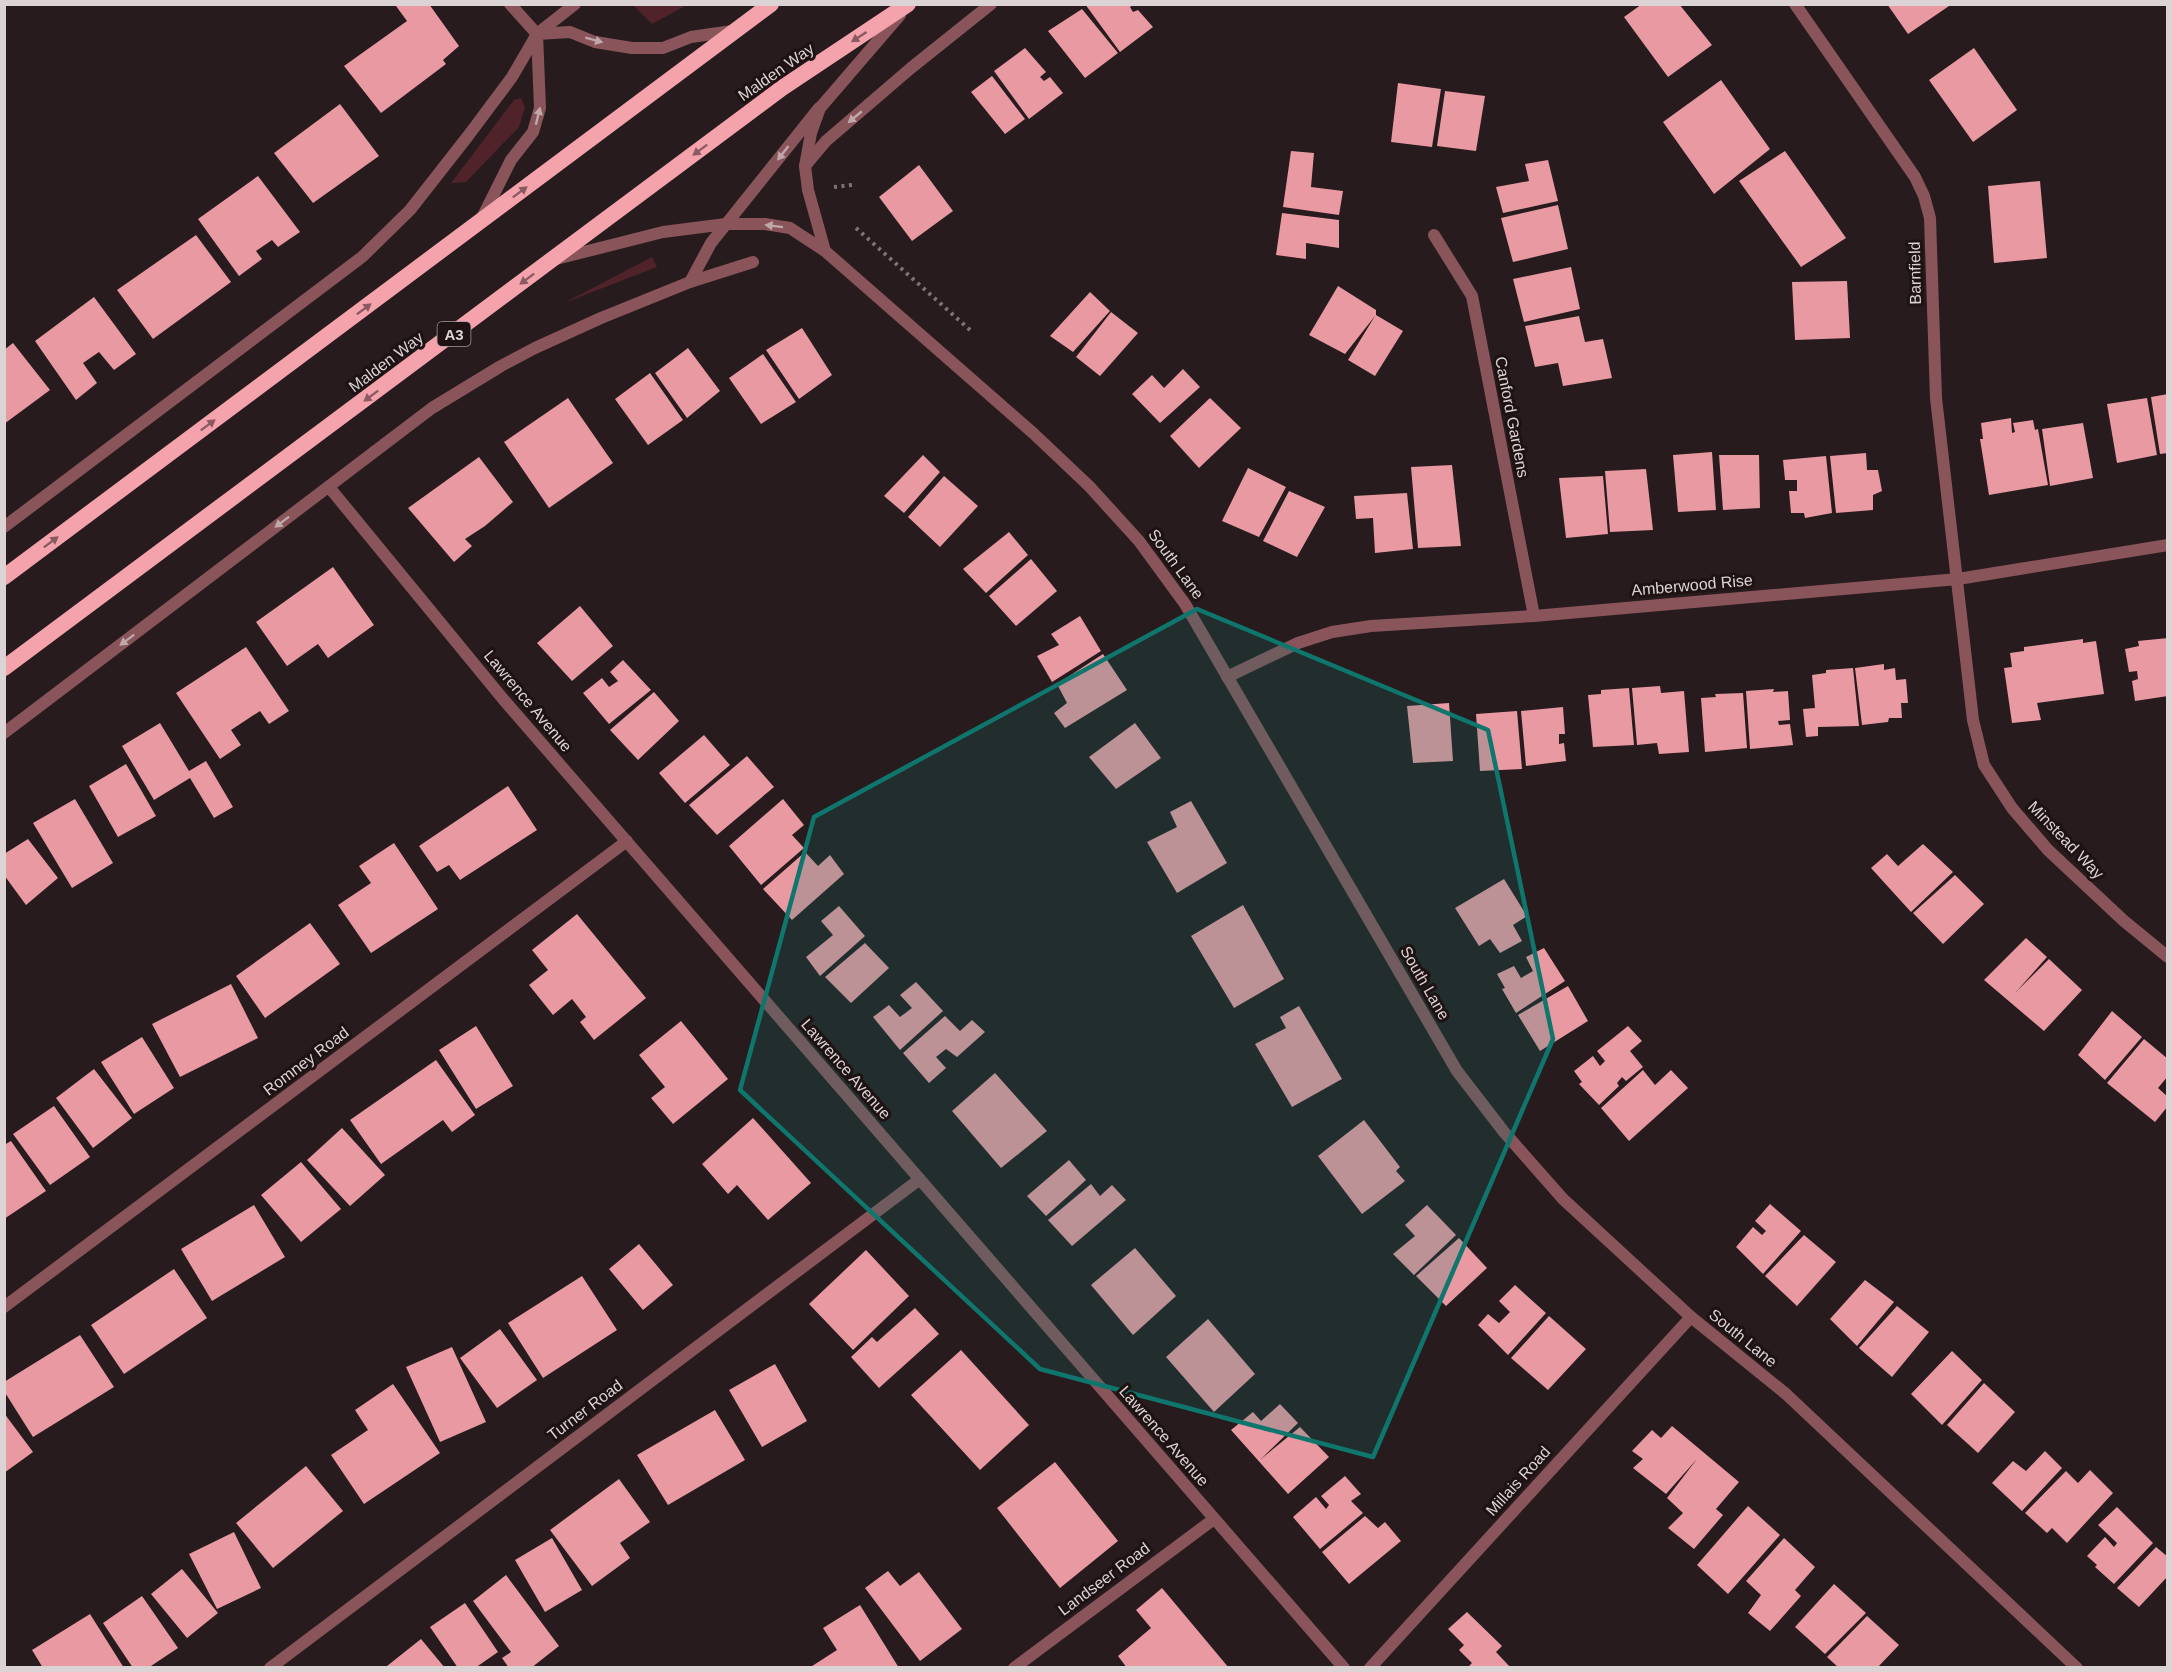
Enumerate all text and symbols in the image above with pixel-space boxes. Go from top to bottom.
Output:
one-way arrow [851,31,867,42]
one-way arrow [585,36,603,45]
street label: Malden Way [735,40,817,104]
one-way arrow [533,107,543,125]
one-way arrow [847,110,863,123]
one-way arrow [693,144,709,156]
one-way arrow [777,145,789,160]
one-way arrow [512,186,528,198]
one-way arrow [764,221,783,230]
street label: Barnfield [1906,241,1924,305]
one-way arrow [520,273,535,285]
one-way arrow [356,303,371,315]
road number: A3 [438,322,470,346]
street label: Malden Way [346,329,426,395]
street label: Canford Gardens [1492,355,1532,479]
one-way arrow [363,390,379,402]
one-way arrow [200,420,215,432]
one-way arrow [274,516,290,528]
street label: South Lane [1145,526,1207,602]
one-way arrow [43,536,59,548]
street label: Amberwood Rise [1631,571,1754,599]
one-way arrow [119,634,135,646]
street label: Lawrence Avenue [481,647,575,755]
street label: Minstead Way [2025,798,2107,882]
street label: South Lane [1397,943,1453,1023]
street label: Lawrence Avenue [798,1016,894,1123]
street label: Romney Road [260,1023,352,1099]
street label: South Lane [1706,1306,1780,1370]
street label: Turner Road [544,1376,626,1444]
street label: Lawrence Avenue [1116,1383,1212,1490]
street label: Millais Road [1483,1443,1553,1519]
street label: Landseer Road [1055,1539,1153,1619]

